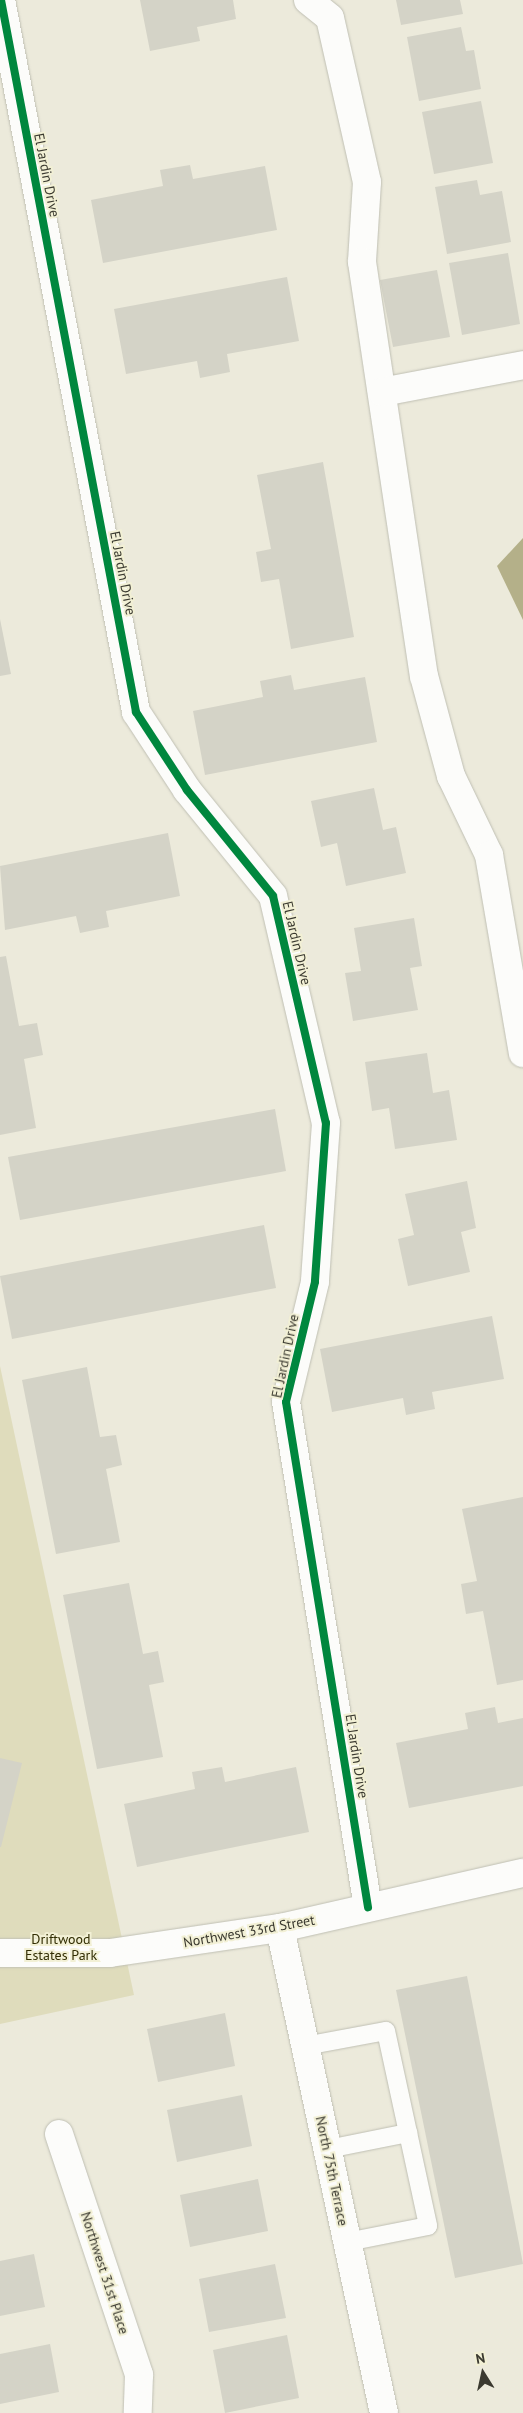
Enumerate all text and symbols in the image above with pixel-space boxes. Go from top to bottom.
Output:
street label: El Jardin Drive [31,132,63,218]
street label: El Jardin Drive [107,530,139,616]
street label: El Jardin Drive [279,900,315,986]
street label: El Jardin Drive [268,1313,302,1399]
street label: El Jardin Drive [342,1713,372,1799]
street label: Northwest 33rd Street [182,1911,316,1951]
park label: Driftwood Estates Park [25,1931,97,1964]
street label: North 75th Terrace [312,2114,352,2228]
street label: Northwest 31st Place [77,2210,133,2336]
north arrow [458,2348,508,2398]
text: N [474,2349,486,2368]

